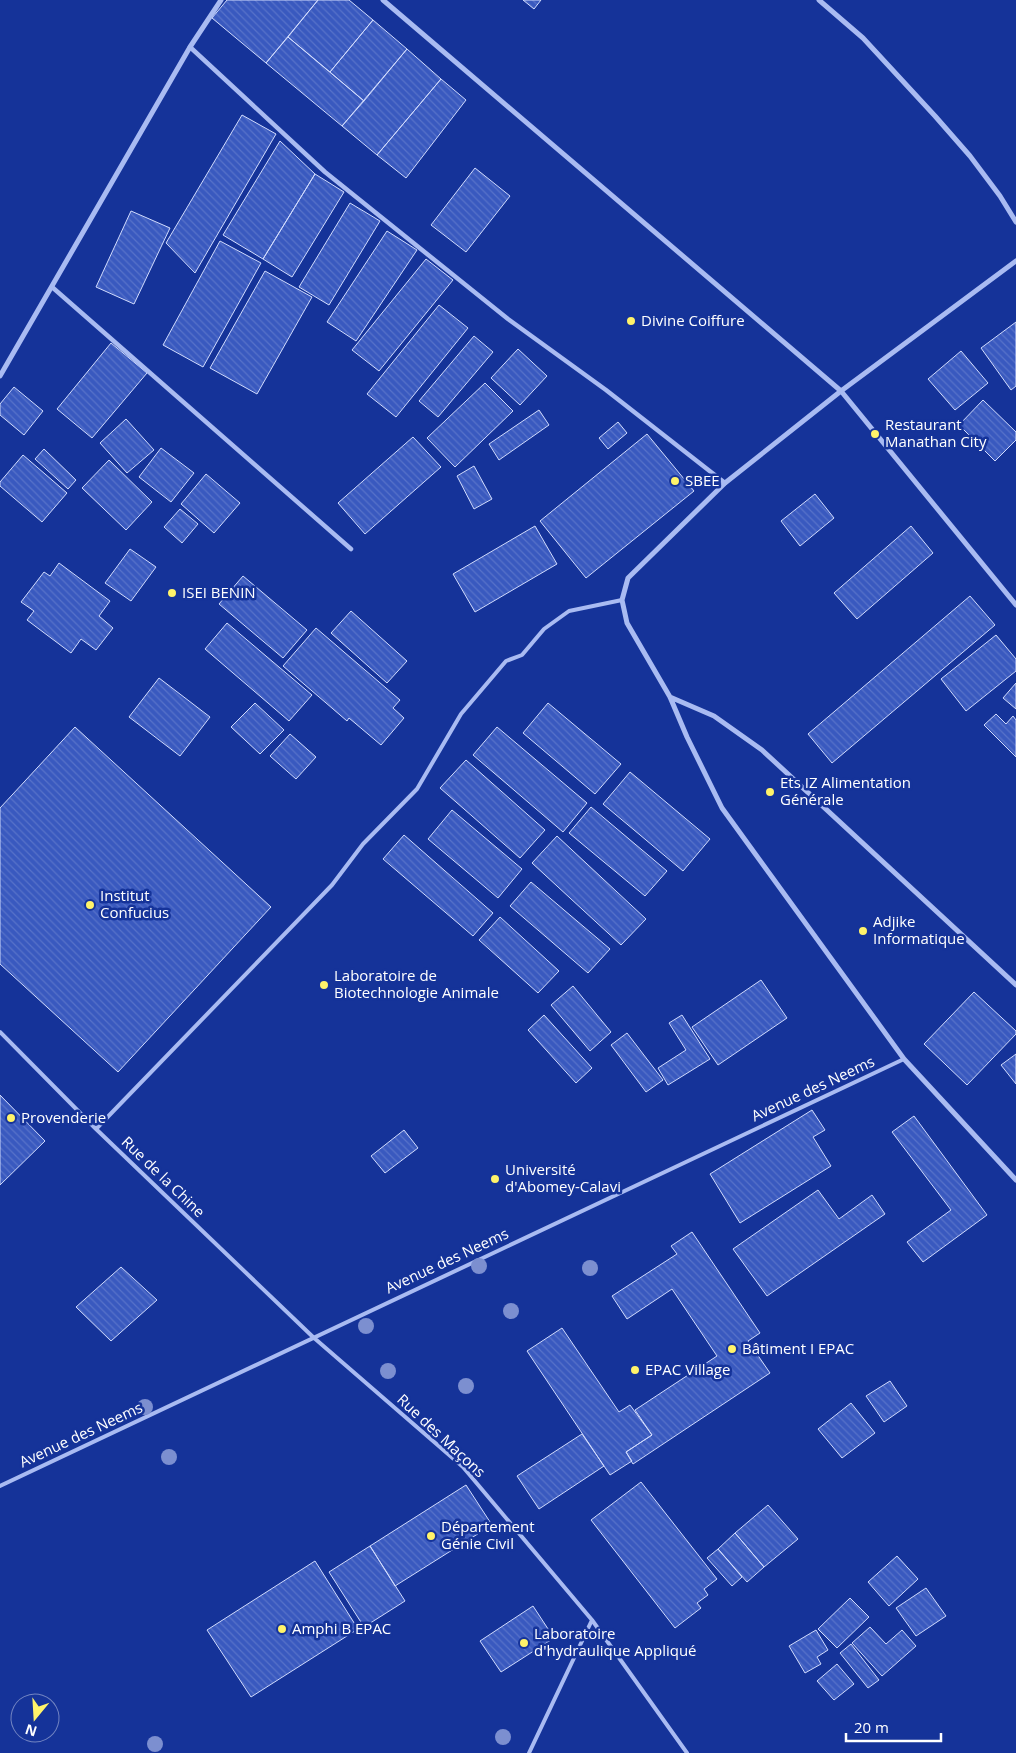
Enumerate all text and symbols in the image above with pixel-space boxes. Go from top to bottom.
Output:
place label: Divine Coiffure [641,310,745,330]
marker: Divine Coiffure [625,315,637,327]
place label: Restaurant Manathan City [885,414,987,451]
marker: Restaurant Manathan City [869,428,881,440]
place label: SBEE [685,470,720,490]
marker: SBEE [669,475,681,487]
place label: ISEI BENIN [182,582,256,602]
marker: ISEI BENIN [166,587,178,599]
place label: Ets IZ Alimentation Générale [780,772,911,809]
marker: Ets IZ Alimentation Générale [764,786,776,798]
place label: Institut Confucius [100,885,169,922]
marker: Institut Confucius [84,899,96,911]
place label: Adjike Informatique [873,911,965,948]
marker: Adjike Informatique [857,925,869,937]
place label: Laboratoire de Biotechnologie Animale [334,965,499,1002]
marker: Laboratoire de Biotechnologie Animale [318,979,330,991]
street label: Avenue des Neems [748,1051,878,1125]
place label: Provenderie [21,1107,106,1127]
marker: Provenderie [5,1112,17,1124]
street label: Rue de la Chine [118,1131,210,1221]
place label: Université d'Abomey-Calavi [505,1159,621,1196]
marker: Université d'Abomey-Calavi [489,1173,501,1185]
street label: Avenue des Neems [382,1223,512,1297]
place label: Bâtiment I EPAC [742,1338,854,1358]
marker: Bâtiment I EPAC [726,1343,738,1355]
place label: EPAC Village [645,1359,730,1379]
marker: EPAC Village [629,1364,641,1376]
street label: Rue des Maçons [393,1389,490,1481]
street label: Avenue des Neems [16,1397,146,1471]
place label: Département Génie Civil [441,1516,535,1553]
marker: Département Génie Civil [425,1530,437,1542]
place label: Amphi B EPAC [292,1618,391,1638]
marker: Amphi B EPAC [276,1623,288,1635]
place label: Laboratoire d'hydraulique Appliqué [534,1623,697,1660]
marker: Laboratoire d'hydraulique Appliqué [518,1637,530,1649]
north arrow [10,1693,60,1743]
scale bar [846,1710,941,1742]
text: 20 m [854,1717,889,1737]
text: N [22,1720,39,1742]

